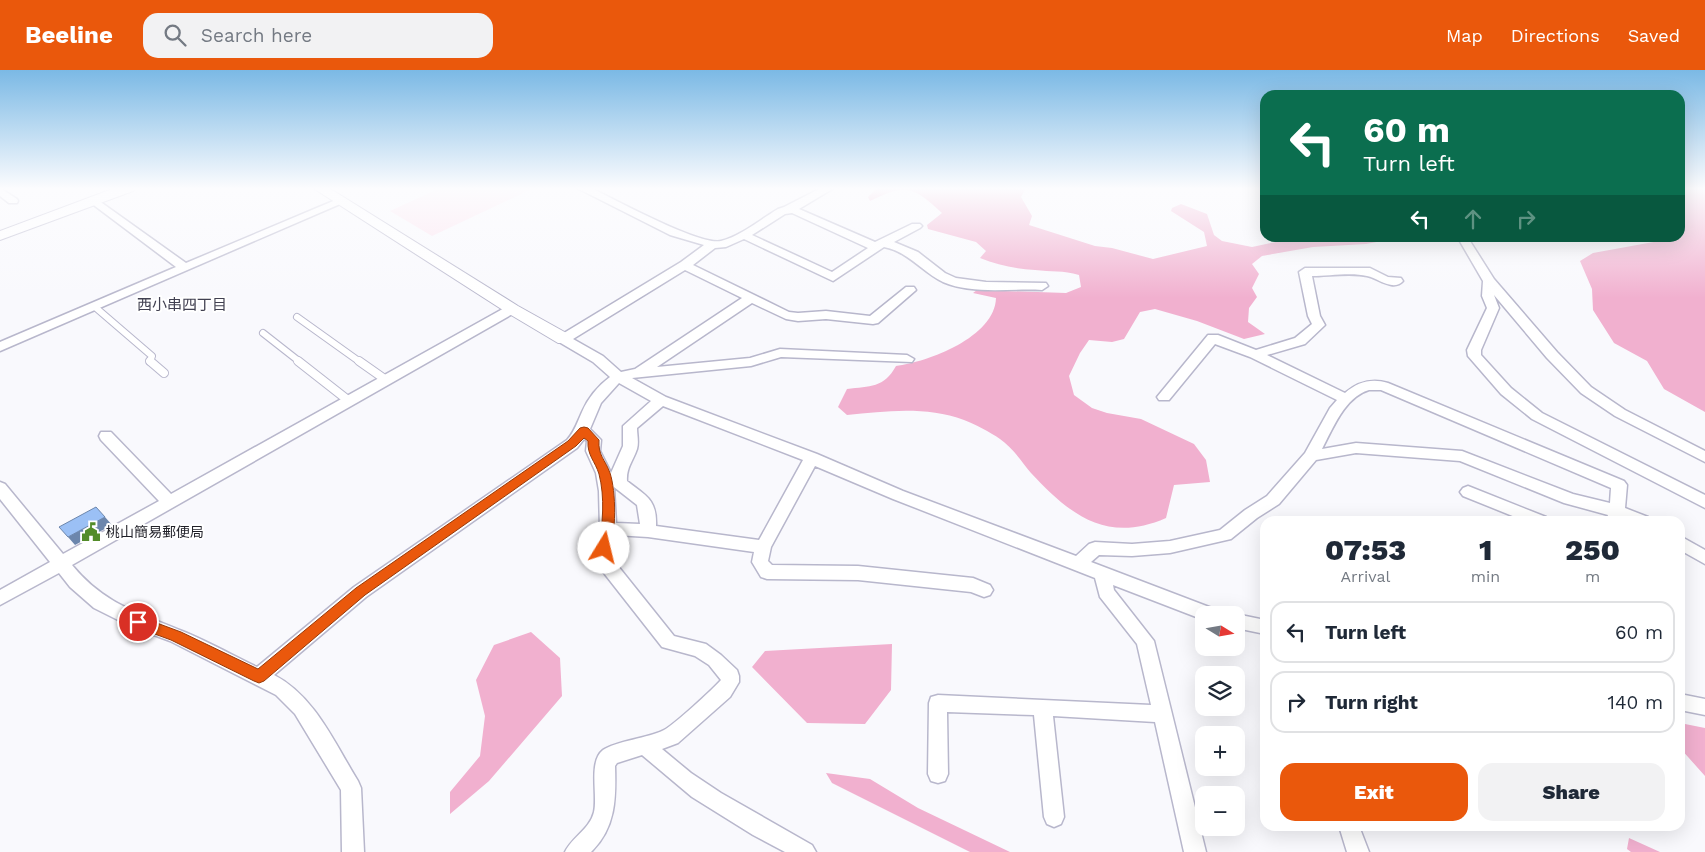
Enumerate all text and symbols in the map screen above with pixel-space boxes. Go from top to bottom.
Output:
search box [143,13,493,58]
text: Beeline [25,21,113,49]
icon: search [161,21,189,49]
text: Search here [201,24,312,47]
text: Map [1446,25,1483,46]
text: Directions [1511,25,1600,46]
text: Saved [1628,25,1680,46]
text: 60 m [1363,109,1450,151]
icon: left [1280,110,1345,175]
text: Turn left [1363,151,1455,176]
icon: left [1406,205,1434,233]
icon: ahead [1459,205,1487,233]
icon: right [1512,205,1540,233]
district label: 西小串四丁目 [137,296,227,314]
public building icon: 桃山簡易郵便局 [80,521,102,543]
position arrow [577,521,629,573]
place label: 桃山簡易郵便局 [106,524,204,540]
text: 07:53 [1325,532,1406,567]
text: 1 [1479,532,1492,567]
text: 250 [1565,532,1620,567]
text: Arrival [1340,567,1390,586]
text: min [1471,567,1500,586]
text: m [1585,567,1600,586]
pin [117,601,159,643]
north arrow [1195,606,1245,656]
map controls [1195,606,1245,836]
icon: arrive [124,608,152,636]
icon: left [1282,618,1310,646]
text: Turn left [1325,621,1406,644]
text: 60 m [1615,621,1663,644]
button: layers [1195,666,1245,716]
icon: right [1282,688,1310,716]
text: Turn right [1325,691,1418,714]
text: 140 m [1608,691,1663,714]
button: + [1195,726,1245,776]
button: Exit [1280,763,1468,821]
button: Share [1478,763,1665,821]
button: − [1195,786,1245,836]

